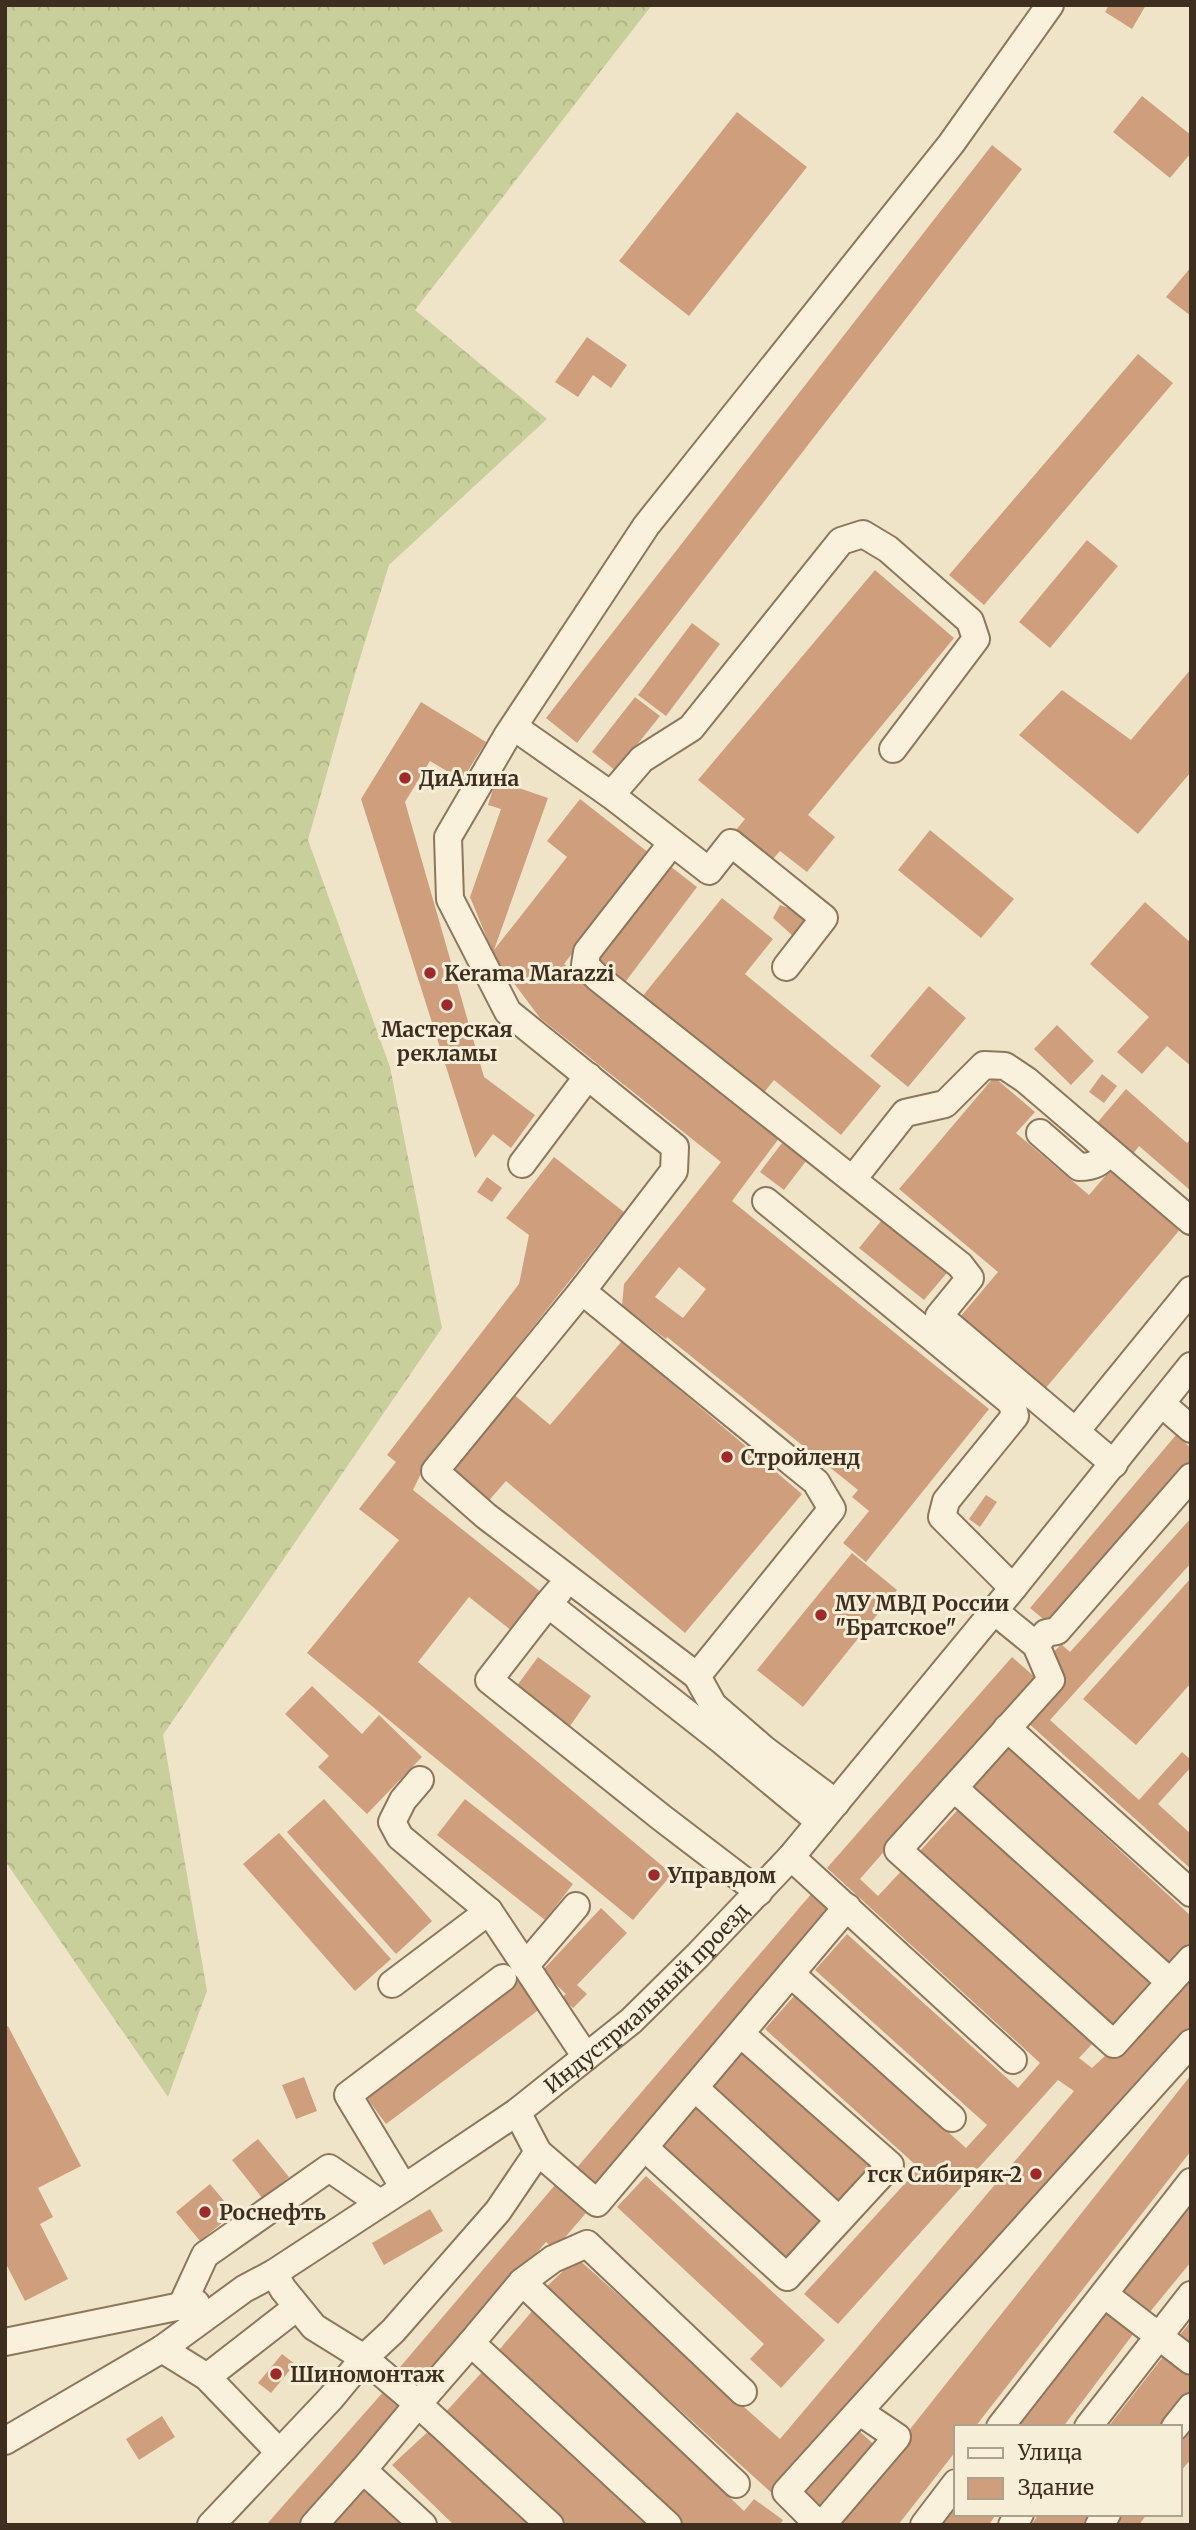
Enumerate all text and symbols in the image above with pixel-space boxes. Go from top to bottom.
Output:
place label: ДиАлина [419,765,519,792]
marker: ДиАлина [397,770,413,786]
place label: Kerama Marazzi [444,960,615,987]
marker: Kerama Marazzi [422,965,438,981]
marker: Мастерская рекламы [439,997,455,1013]
place label: Мастерская рекламы [381,1016,513,1067]
place label: Стройленд [741,1444,860,1471]
marker: Стройленд [719,1449,735,1465]
place label: МУ МВД России "Братское" [835,1590,1010,1641]
marker: МУ МВД России "Братское" [813,1607,829,1623]
place label: Управдом [667,1862,777,1889]
marker: Управдом [646,1867,662,1883]
street label: Индустриальный проезд [538,1897,754,2099]
place label: гск Сибиряк-2 [867,2161,1022,2188]
marker: гск Сибиряк-2 [1028,2166,1044,2182]
place label: Роснефть [219,2199,326,2226]
marker: Роснефть [197,2204,213,2220]
place label: Шиномонтаж [290,2361,445,2388]
marker: Шиномонтаж [268,2366,284,2382]
legend [954,2425,1182,2516]
text: Улица [1017,2439,1082,2466]
text: Здание [1018,2474,1094,2501]

